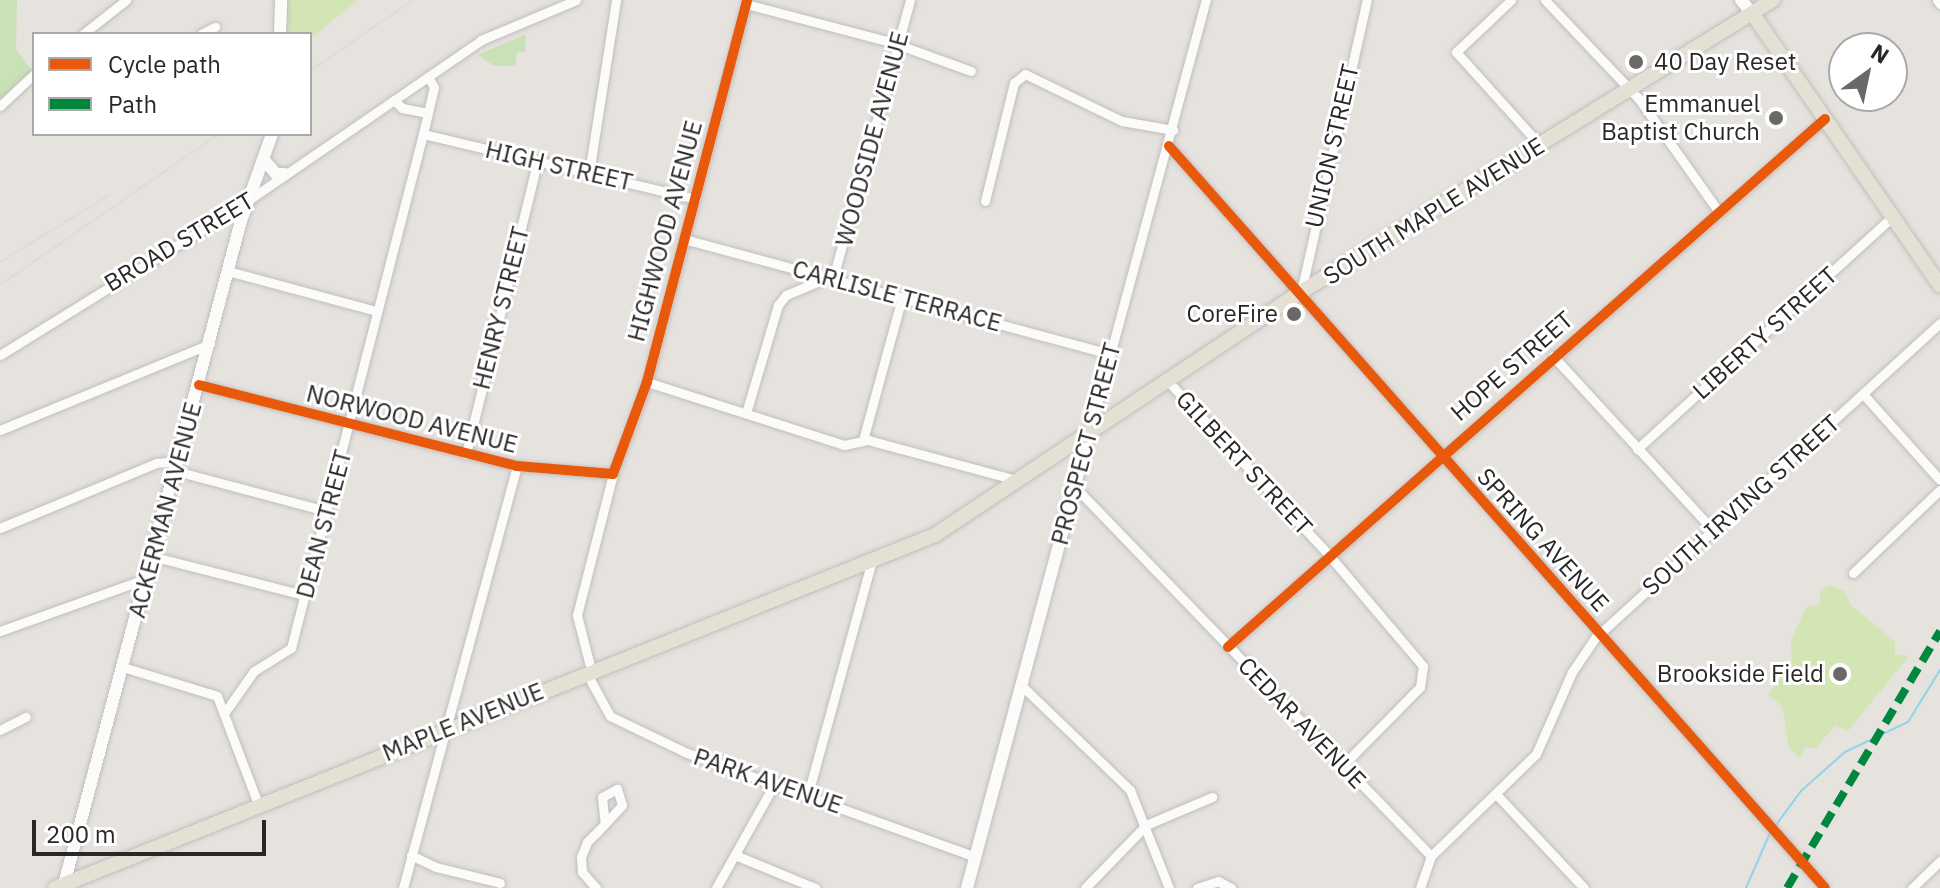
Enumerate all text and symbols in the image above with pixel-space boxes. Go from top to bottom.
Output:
street label: WOODSIDE AVENUE [829,29,915,249]
legend [32,32,312,136]
north arrow [1828,32,1908,112]
text: N [1866,37,1895,70]
text: Cycle path [108,48,221,80]
place label: 40 Day Reset [1654,48,1796,76]
marker: 40 Day Reset [1625,51,1647,73]
street label: UNION STREET [1299,61,1365,231]
text: Path [108,88,157,120]
place label: Emmanuel Baptist Church [1601,90,1760,146]
marker: Emmanuel Baptist Church [1767,109,1785,127]
street label: HIGHWOOD AVENUE [622,117,708,345]
street label: SOUTH MAPLE AVENUE [1318,131,1550,291]
street label: HIGH STREET [483,135,635,197]
street label: BROAD STREET [99,186,259,298]
street label: HENRY STREET [467,224,535,392]
street label: CARLISLE TERRACE [789,254,1005,338]
street label: LIBERTY STREET [1687,261,1843,405]
place label: CoreFire [1187,300,1278,328]
marker: CoreFire [1285,305,1303,323]
street label: HOPE STREET [1445,305,1579,427]
street label: PROSPECT STREET [1045,340,1127,548]
street label: NORWOOD AVENUE [303,379,521,459]
street label: GILBERT STREET [1170,385,1318,541]
street label: ACKERMAN AVENUE [122,399,208,621]
street label: SOUTH IRVING STREET [1636,409,1846,601]
street label: DEAN STREET [290,447,358,601]
street label: SPRING AVENUE [1471,462,1615,618]
street label: CEDAR AVENUE [1232,651,1372,795]
place label: Brookside Field [1657,660,1824,688]
marker: Brookside Field [1831,665,1849,683]
street label: MAPLE AVENUE [378,677,548,767]
street label: PARK AVENUE [690,742,846,820]
scale bar [36,804,270,854]
text: 200 m [46,818,116,850]

